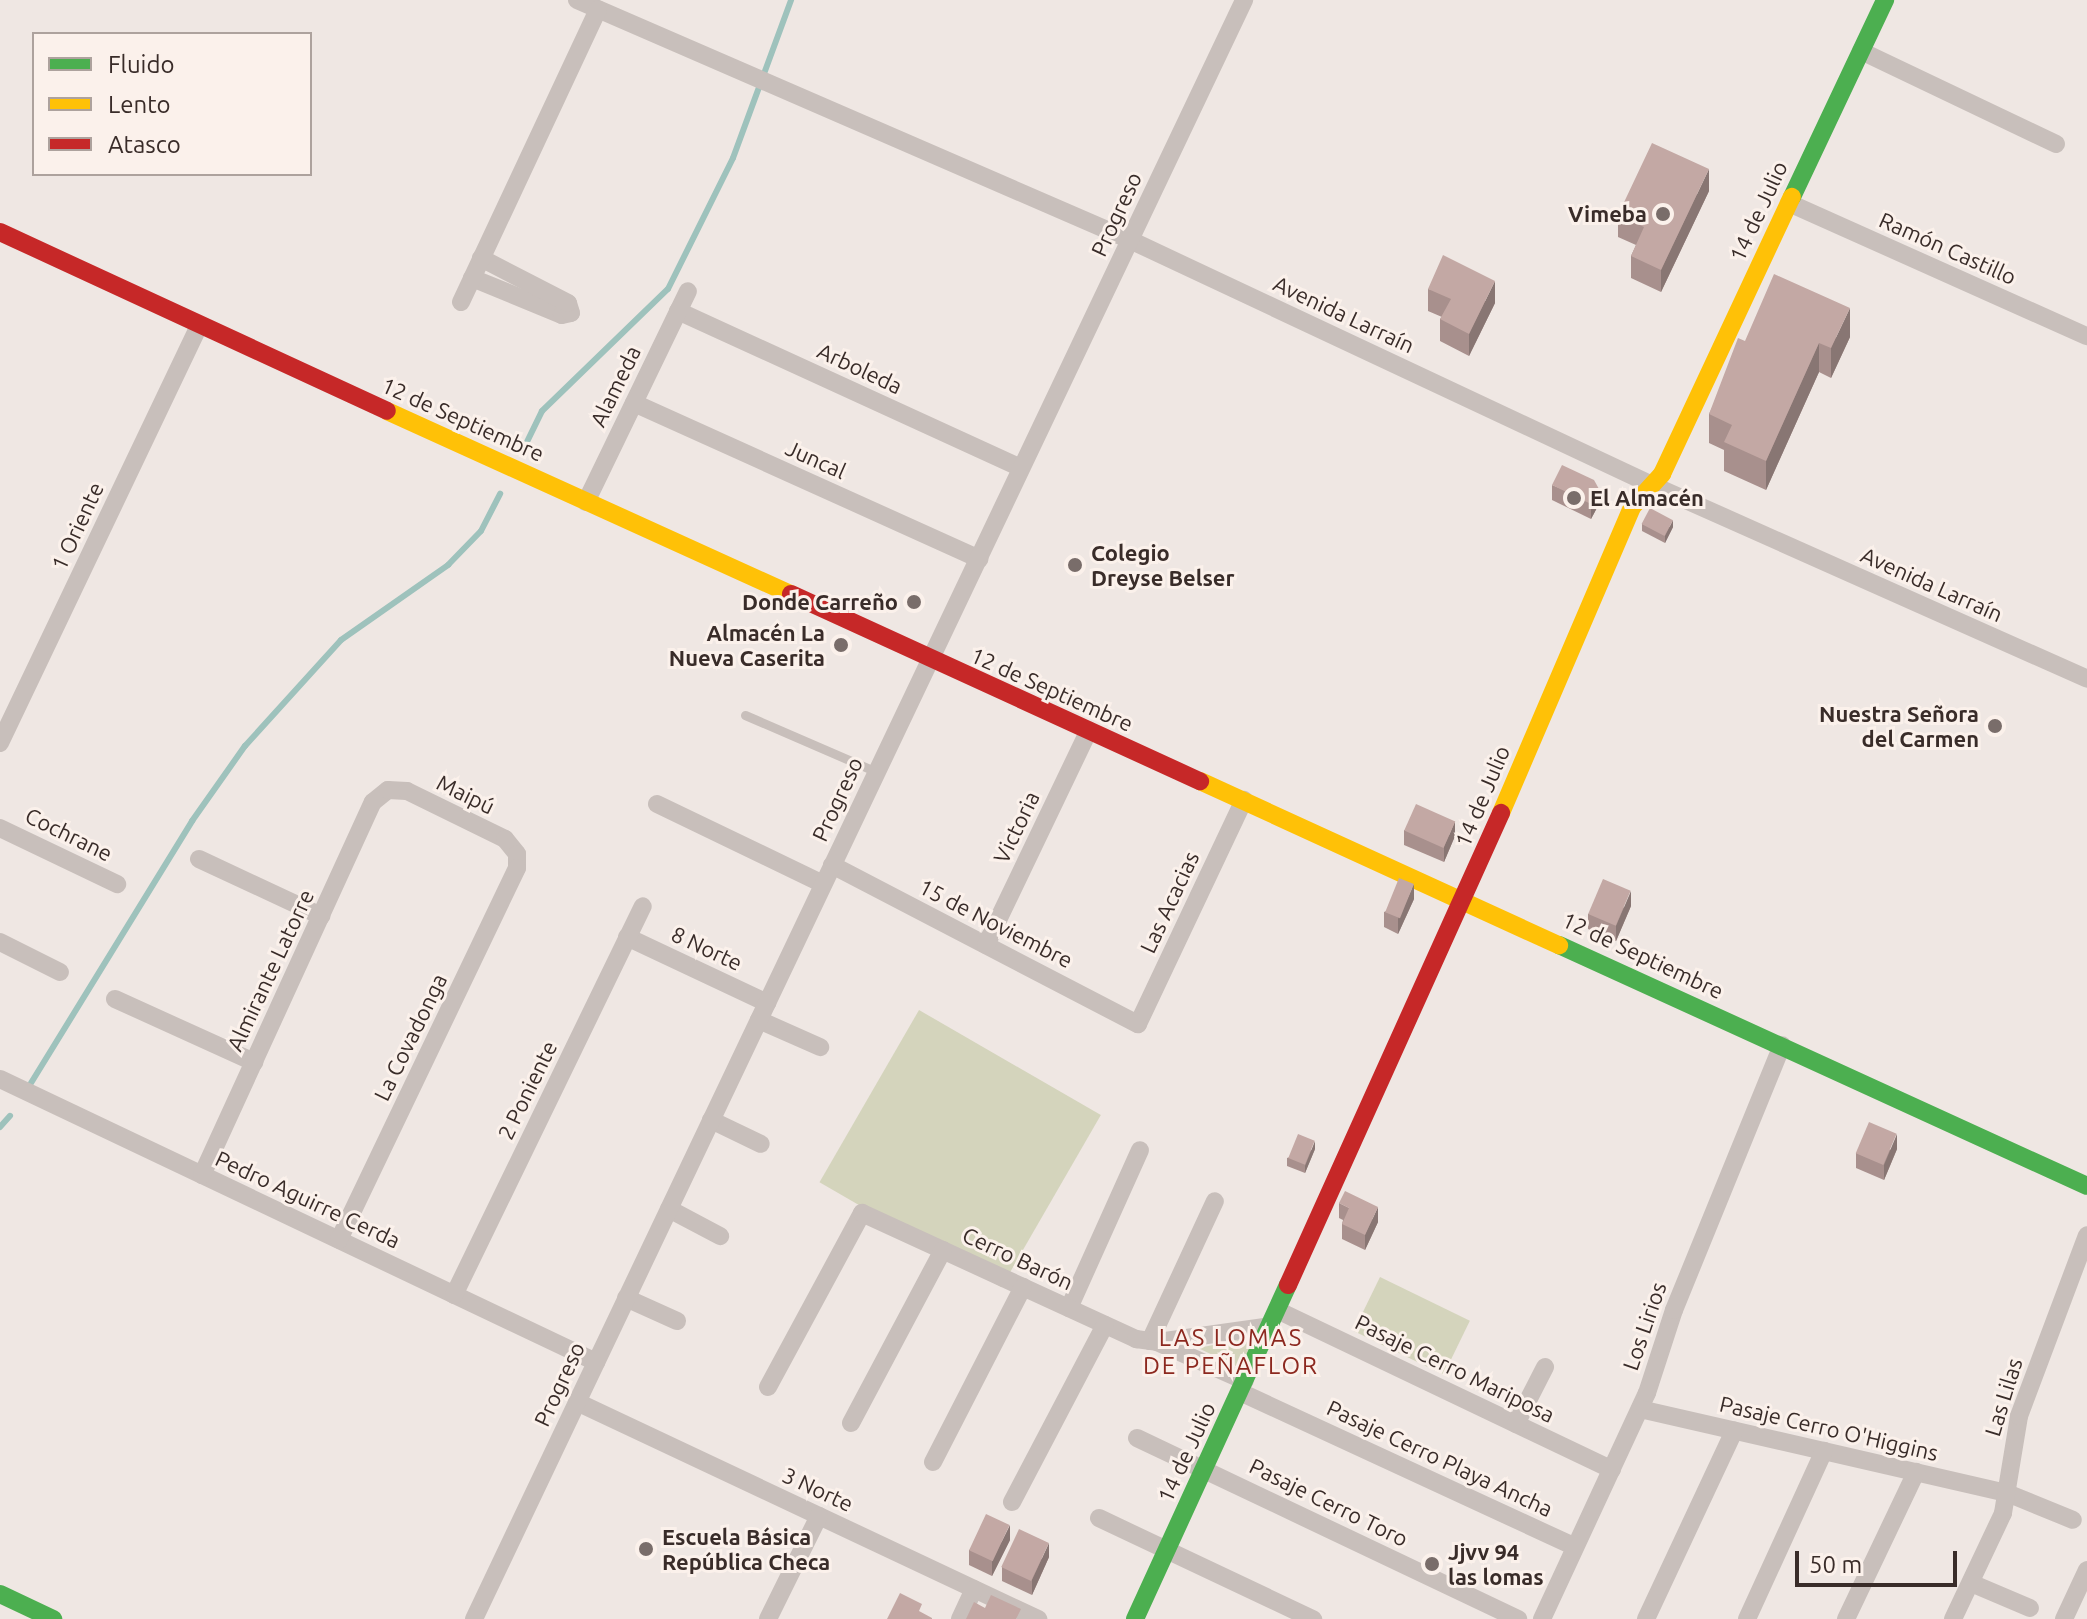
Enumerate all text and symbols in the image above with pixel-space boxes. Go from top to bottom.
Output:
legend [32,32,312,176]
text: Fluido [108,51,175,78]
text: Lento [108,91,171,118]
text: Atasco [108,131,181,158]
street label: 14 de Julio [1723,157,1793,265]
street label: Progreso [1085,168,1147,260]
place label: Vimeba [1568,201,1647,227]
marker: Vimeba [1654,205,1672,223]
street label: Ramón Castillo [1875,206,2021,290]
street label: Avenida Larraín [1269,270,1419,358]
street label: Arboleda [813,337,907,399]
street label: Alameda [584,341,646,431]
street label: 12 de Septiembre [378,371,548,467]
street label: Juncal [782,434,850,484]
street label: 1 Oriente [45,478,109,574]
place label: El Almacén [1590,485,1704,511]
marker: El Almacén [1565,489,1583,507]
place label: Colegio Dreyse Belser [1091,539,1235,590]
street label: Avenida Larraín [1857,541,2007,627]
marker: Colegio Dreyse Belser [1066,556,1084,574]
place label: Donde Carreño [742,589,898,615]
marker: Donde Carreño [905,593,923,611]
place label: Almacén La Nueva Caserita [669,619,825,670]
marker: Almacén La Nueva Caserita [832,636,850,654]
street label: 12 de Septiembre [967,641,1137,737]
place label: Nuestra Señora del Carmen [1819,700,1979,752]
marker: Nuestra Señora del Carmen [1986,717,2004,735]
street label: 14 de Julio [1449,741,1515,851]
street label: Progreso [806,753,868,845]
street label: Maipú [433,769,499,819]
street label: Victoria [987,787,1045,867]
street label: Cochrane [21,802,117,866]
street label: Las Acacias [1134,847,1204,957]
street label: 15 de Noviembre [915,873,1077,973]
street label: Almirante Latorre [221,885,319,1055]
street label: 12 de Septiembre [1558,906,1728,1004]
street label: 8 Norte [667,920,747,976]
street label: La Covadonga [368,969,452,1105]
street label: 2 Poniente [492,1036,562,1144]
street label: Pedro Aguirre Cerda [211,1145,405,1253]
street label: Cerro Barón [958,1221,1078,1295]
street label: Los Lirios [1617,1279,1671,1373]
street label: Pasaje Cerro Mariposa [1351,1308,1559,1428]
district label: LAS LOMAS DE PEÑAFLOR [1143,1324,1319,1380]
street label: Progreso [528,1338,590,1430]
street label: Las Lilas [1979,1355,2027,1439]
street label: Pasaje Cerro O'Higgins [1717,1390,1941,1466]
street label: Pasaje Cerro Playa Ancha [1323,1394,1557,1522]
street label: 14 de Julio [1151,1398,1221,1506]
street label: Pasaje Cerro Toro [1245,1452,1413,1552]
street label: 3 Norte [778,1461,858,1517]
place label: Escuela Básica República Checa [662,1523,830,1574]
scale bar [1799,1535,1961,1585]
place label: Jjvv 94 las lomas [1448,1538,1544,1590]
marker: Escuela Básica República Checa [637,1540,655,1558]
text: 50 m [1809,1551,1862,1578]
marker: Jjvv 94 las lomas [1423,1555,1441,1573]

